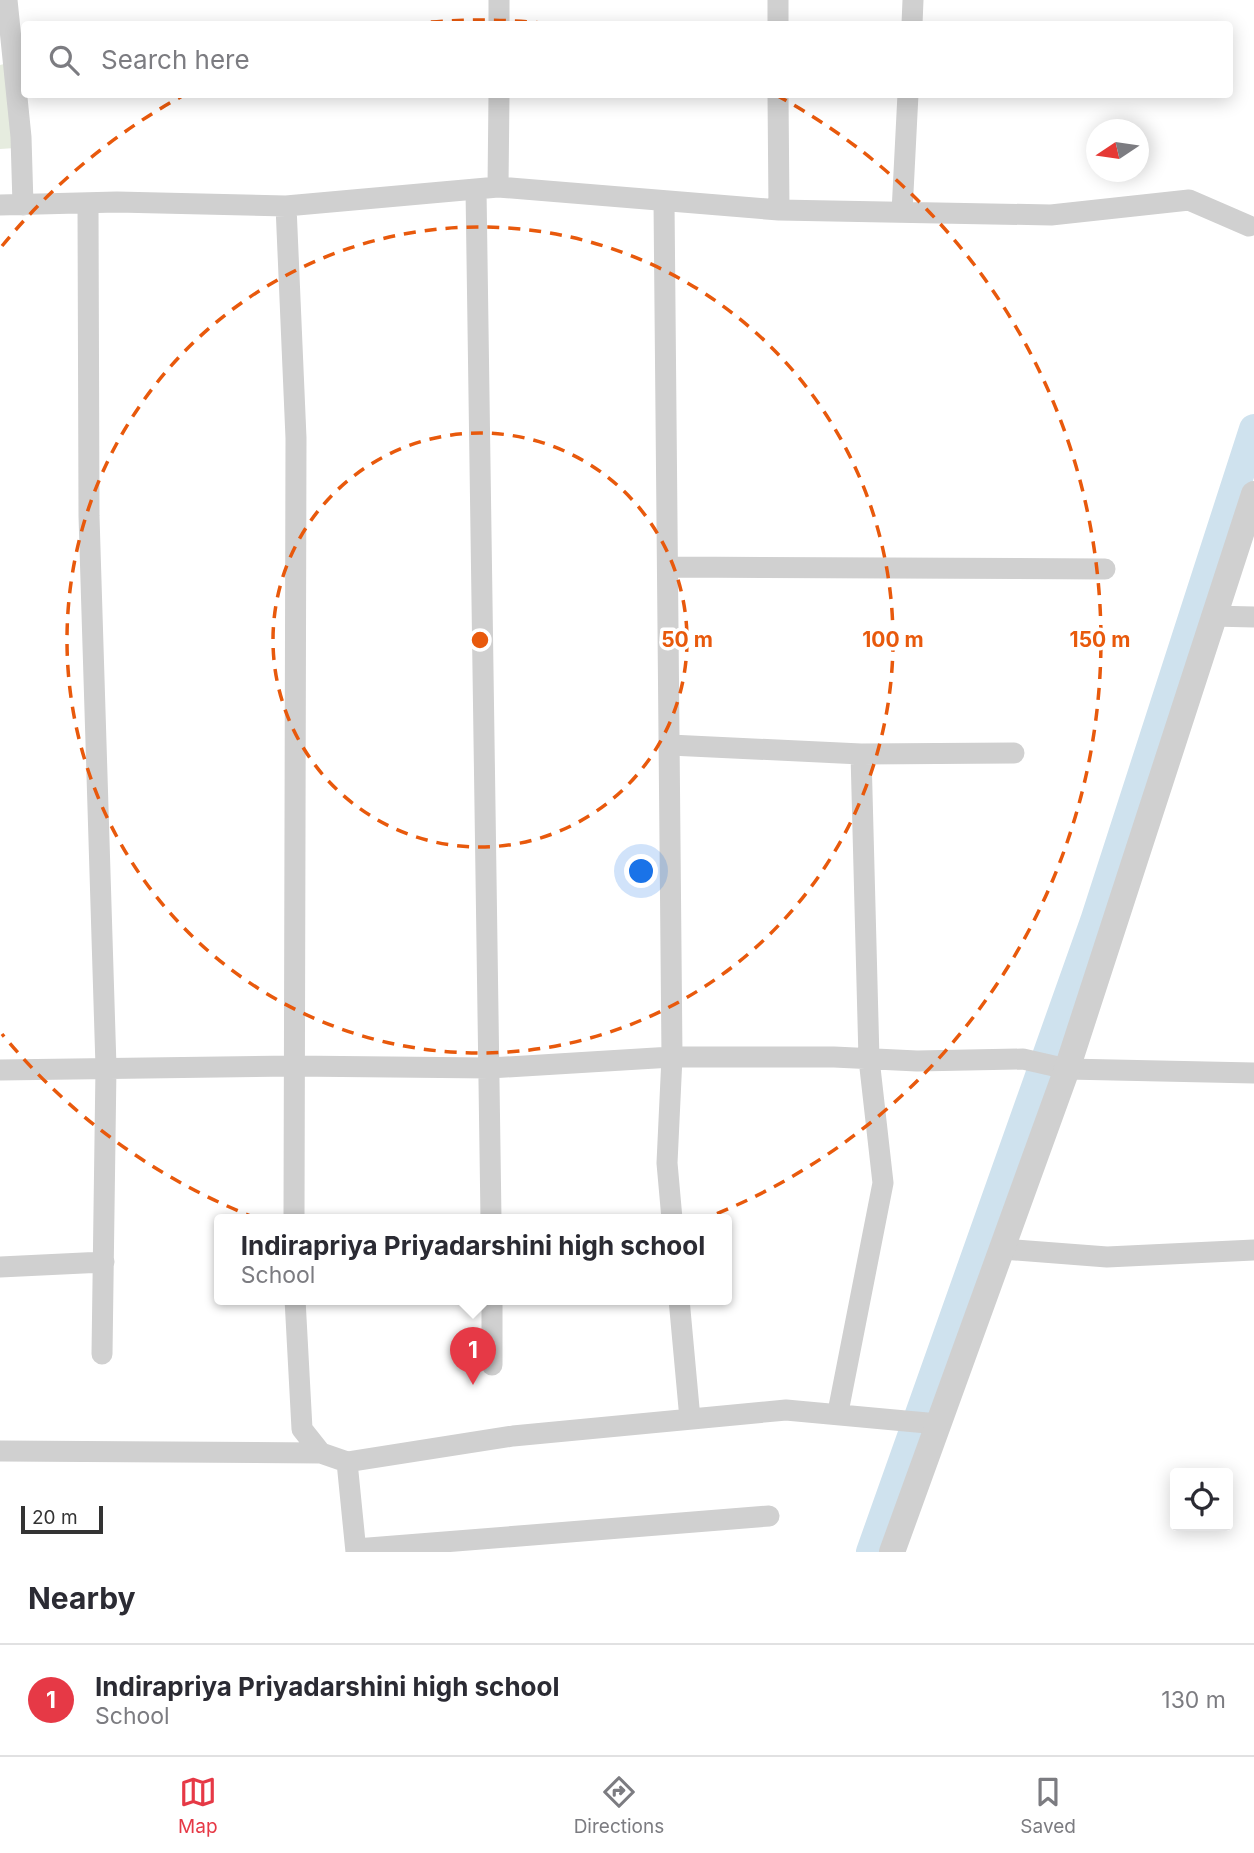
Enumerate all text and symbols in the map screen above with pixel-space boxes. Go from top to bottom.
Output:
search box [21,21,1233,98]
icon: search [45,41,83,79]
text: Search here [101,44,250,75]
north arrow [1086,119,1149,182]
text: 50 m [661,627,713,652]
text: 100 m [862,627,924,652]
text: 150 m [1070,627,1130,652]
centre of rings [468,628,492,652]
your location [624,854,658,888]
popup [214,1214,732,1305]
text: Indirapriya Priyadarshini high school [241,1230,705,1261]
text: School [241,1261,315,1289]
pin: 1 [450,1327,496,1385]
map controls [1170,1468,1233,1531]
button: locate [1170,1468,1233,1531]
scale bar [21,1503,103,1535]
text: 20 m [32,1506,78,1529]
text: Nearby [28,1580,136,1616]
text: Indirapriya Priyadarshini high school [95,1671,560,1702]
text: 1 [46,1686,56,1714]
text: 130 m [1161,1686,1226,1714]
text: School [95,1702,170,1730]
tab: Map [178,1773,218,1838]
tab: Directions [574,1773,664,1838]
tab: Saved [1020,1773,1076,1838]

